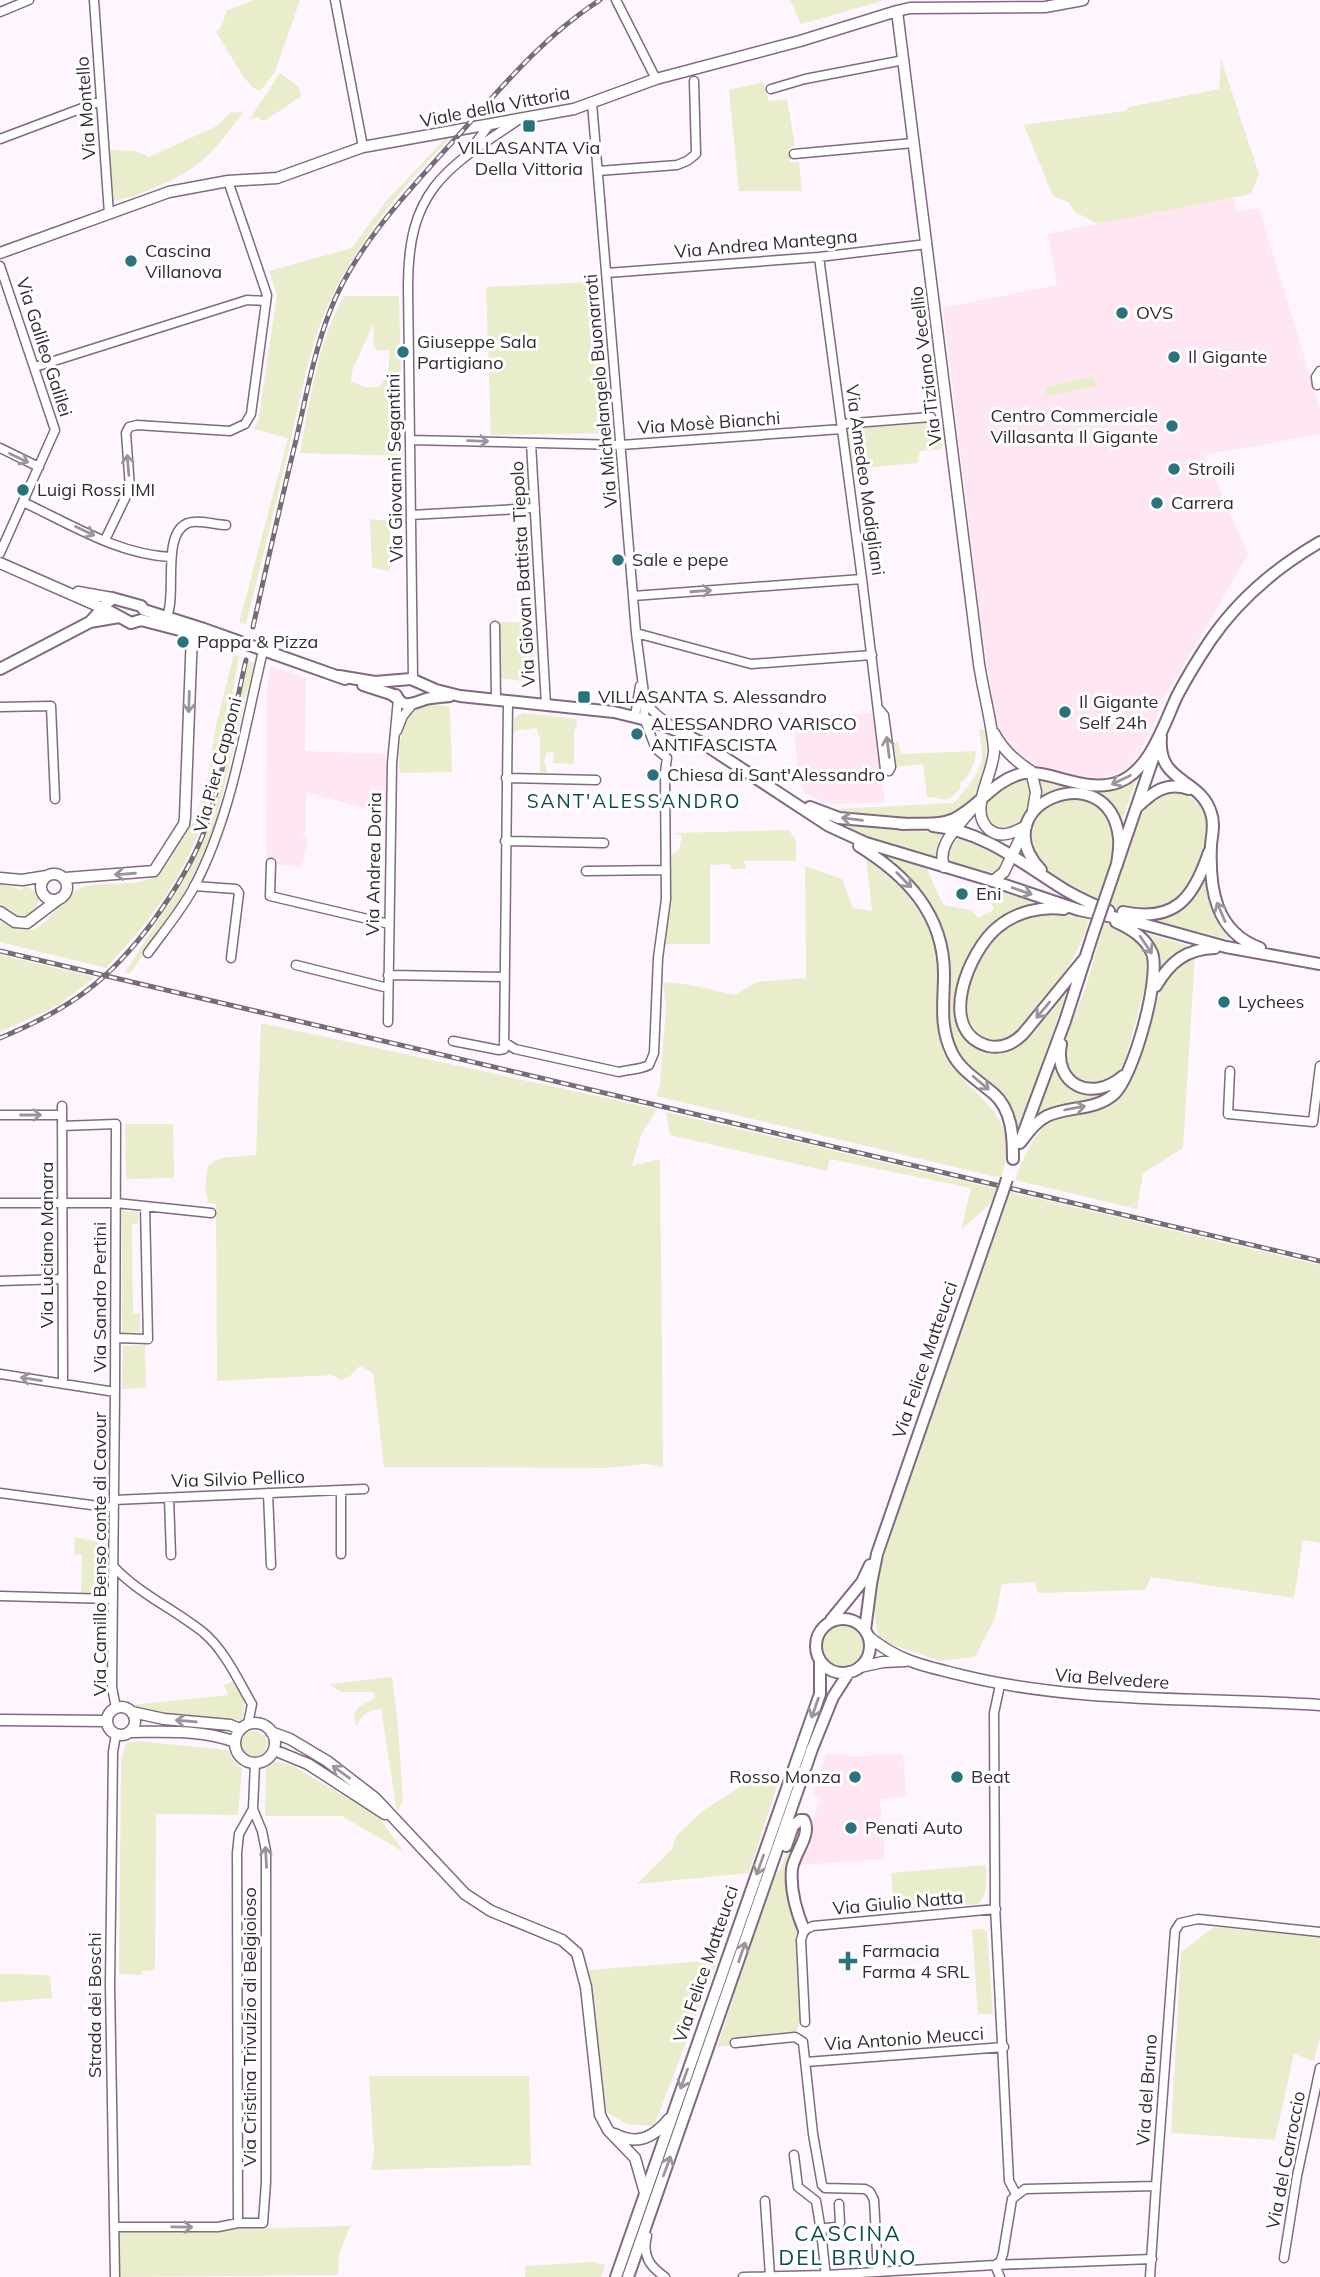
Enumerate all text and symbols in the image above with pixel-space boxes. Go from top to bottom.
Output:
street label: Via Montello [70,56,101,160]
street label: Viale della Vittoria [418,81,572,132]
marker: VILLASANTA Via Della Vittoria [521,118,537,134]
place label: VILLASANTA Via Della Vittoria [458,136,600,180]
street label: Via Andrea Mantegna [673,224,858,263]
place label: Cascina Villanova [145,239,222,283]
marker: Cascina Villanova [123,253,139,269]
street label: Via Michelangelo Buonarroti [579,273,622,509]
street label: Via Galileo Galilei [11,274,78,419]
street label: Via Tiziano Vecellio [904,285,947,447]
place label: OVS [1136,301,1173,324]
marker: OVS [1114,305,1130,321]
place label: Giuseppe Sala Partigiano [417,330,537,374]
marker: Giuseppe Sala Partigiano [395,344,411,360]
place label: Il Gigante [1188,345,1267,368]
marker: Il Gigante [1166,349,1182,365]
street label: Via Giovanni Segantini [381,373,408,563]
street label: Via Amedeo Modigliani [841,383,890,577]
place label: Centro Commerciale Villasanta Il Gigante [990,404,1158,448]
street label: Via Mosè Bianchi [637,406,781,439]
marker: Centro Commerciale Villasanta Il Gigante [1164,418,1180,434]
one-way arrow [467,434,490,448]
one-way arrow [8,451,29,465]
one-way arrow [121,454,134,477]
place label: Stroili [1188,457,1235,480]
street label: Via Giovan Battista Tiepolo [505,460,540,688]
marker: Stroili [1166,461,1182,477]
place label: Luigi Rossi IMI [37,478,155,501]
marker: Luigi Rossi IMI [15,482,31,498]
place label: Carrera [1171,491,1234,514]
marker: Carrera [1149,495,1165,511]
one-way arrow [74,525,95,538]
place label: Sale e pepe [632,548,728,571]
marker: Sale e pepe [610,552,626,568]
one-way arrow [690,584,712,597]
place label: Pappa & Pizza [197,630,318,653]
marker: Pappa & Pizza [175,634,191,650]
place label: VILLASANTA S. Alessandro [598,685,827,708]
marker: VILLASANTA S. Alessandro [576,689,592,705]
one-way arrow [183,690,196,713]
place label: Il Gigante Self 24h [1079,690,1158,734]
street label: Via Pier Capponi [188,695,247,835]
marker: Il Gigante Self 24h [1057,704,1073,720]
place label: ALESSANDRO VARISCO ANTIFASCISTA [651,712,857,756]
marker: ALESSANDRO VARISCO ANTIFASCISTA [629,726,645,742]
one-way arrow [882,736,895,759]
place label: Chiesa di Sant'Alessandro [667,763,885,786]
marker: Chiesa di Sant'Alessandro [645,767,661,783]
one-way arrow [1111,773,1132,787]
district label: SANT'ALESSANDRO [527,789,741,813]
street label: Via Andrea Doria [361,792,386,936]
one-way arrow [841,813,864,826]
one-way arrow [114,868,137,881]
one-way arrow [896,872,913,889]
place label: Eni [976,882,1001,905]
marker: Eni [954,886,970,902]
one-way arrow [1010,886,1032,898]
one-way arrow [1214,902,1227,923]
one-way arrow [1139,935,1153,955]
place label: Lychees [1238,990,1305,1013]
marker: Lychees [1216,994,1232,1010]
one-way arrow [1035,1001,1051,1019]
one-way arrow [971,1076,989,1091]
one-way arrow [1064,1101,1086,1115]
one-way arrow [19,1108,42,1122]
street label: Via Luciano Manara [35,1162,58,1328]
street label: Via Sandro Pertini [88,1222,111,1372]
street label: Via Felice Matteucci [887,1278,962,1441]
one-way arrow [21,1372,43,1385]
street label: Via Camillo Benso conte di Cavour [88,1411,111,1696]
street label: Via Silvio Pellico [171,1465,305,1492]
street label: Via Belvedere [1054,1663,1170,1694]
one-way arrow [808,1697,820,1719]
one-way arrow [175,1714,198,1727]
one-way arrow [332,1765,351,1779]
place label: Rosso Monza [729,1765,841,1788]
place label: Beat [971,1765,1010,1788]
marker: Rosso Monza [847,1769,863,1785]
marker: Beat [949,1769,965,1785]
place label: Penati Auto [865,1816,963,1839]
marker: Penati Auto [843,1820,859,1836]
one-way arrow [259,1846,272,1869]
one-way arrow [753,1853,765,1875]
street label: Via Felice Matteucci [668,1882,743,2045]
street label: Via Giulio Natta [832,1885,964,1920]
street label: Via Cristina Trivulzio di Belgioioso [238,1887,261,2167]
street label: Strada dei Boschi [83,1932,106,2078]
place label: Farmacia Farma 4 SRL [862,1939,970,1983]
one-way arrow [737,1941,749,1963]
marker: Farmacia Farma 4 SRL [840,1953,856,1969]
street label: Via Antonio Meucci [823,2021,985,2056]
street label: Via del Bruno [1131,2033,1162,2147]
one-way arrow [677,2068,689,2090]
street label: Via del Carroccio [1261,2089,1310,2231]
one-way arrow [662,2156,674,2178]
one-way arrow [170,2220,193,2234]
district label: CASCINA DEL BRUNO [778,2220,918,2270]

